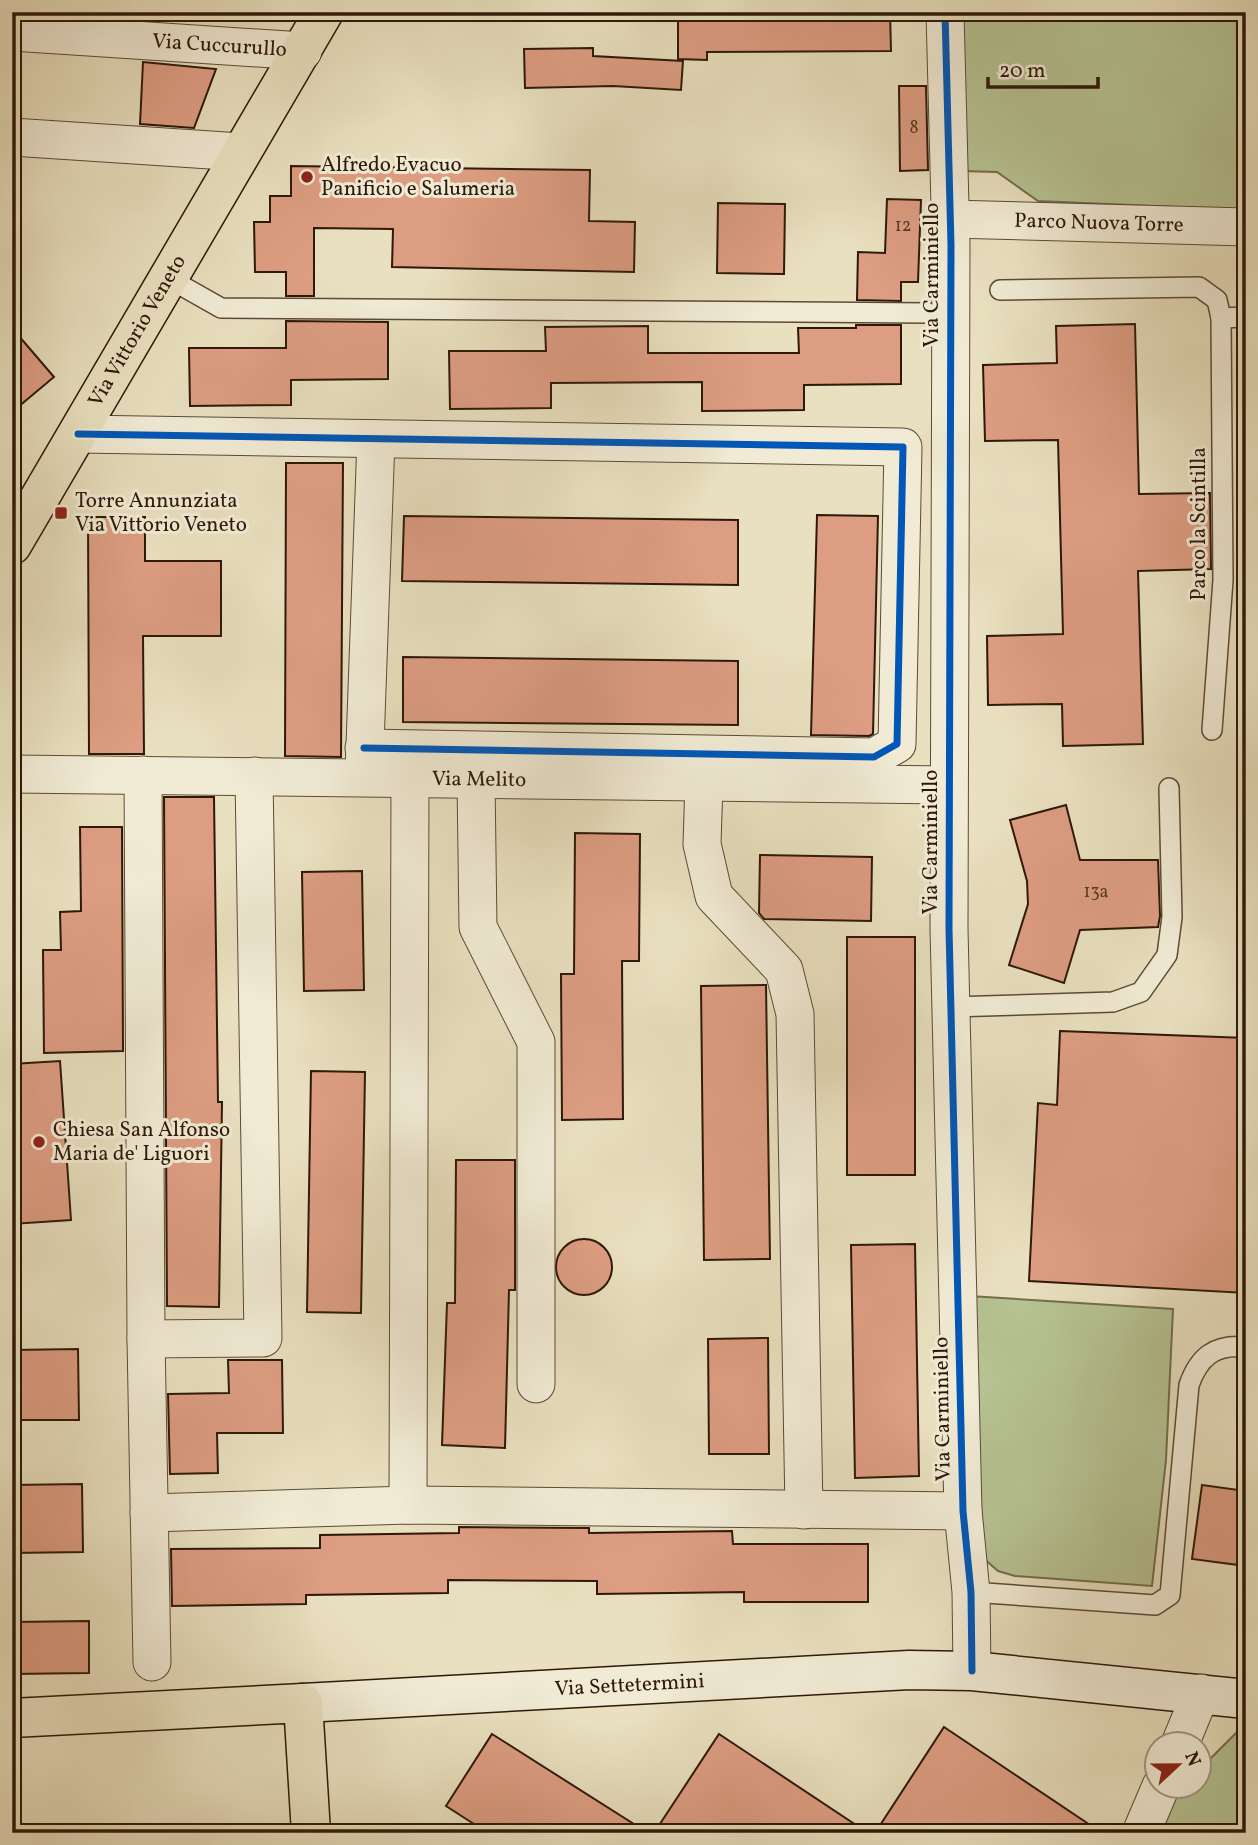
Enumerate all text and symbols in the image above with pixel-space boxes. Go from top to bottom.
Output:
street label: Via Cuccurullo [151,27,288,64]
scale bar [988,46,1099,90]
text: 20 m [999,57,1045,86]
house number: 8 [909,116,919,141]
place label: Alfredo Evacuo Panificio e Salumeria [321,151,515,204]
marker: Alfredo Evacuo Panificio e Salumeria [299,169,315,185]
street label: Via Carminiello [918,203,947,347]
street label: Parco Nuova Torre [1014,206,1184,240]
house number: 12 [895,214,911,239]
street label: Via Vittorio Veneto [81,249,193,413]
street label: Parco la Scintilla [1185,447,1214,601]
place label: Torre Annunziata Via Vittorio Veneto [75,487,247,540]
marker: Torre Annunziata Via Vittorio Veneto [53,505,69,521]
street label: Via Melito [432,764,526,795]
street label: Via Carminiello [917,770,946,914]
house number: 13a [1083,880,1109,905]
place label: Chiesa San Alfonso Maria de' Liguori [53,1116,230,1169]
marker: Chiesa San Alfonso Maria de' Liguori [31,1134,47,1150]
street label: Via Carminiello [927,1336,959,1482]
street label: Via Settetermini [554,1667,705,1704]
north arrow [1142,1730,1212,1800]
text: N [1177,1748,1207,1771]

